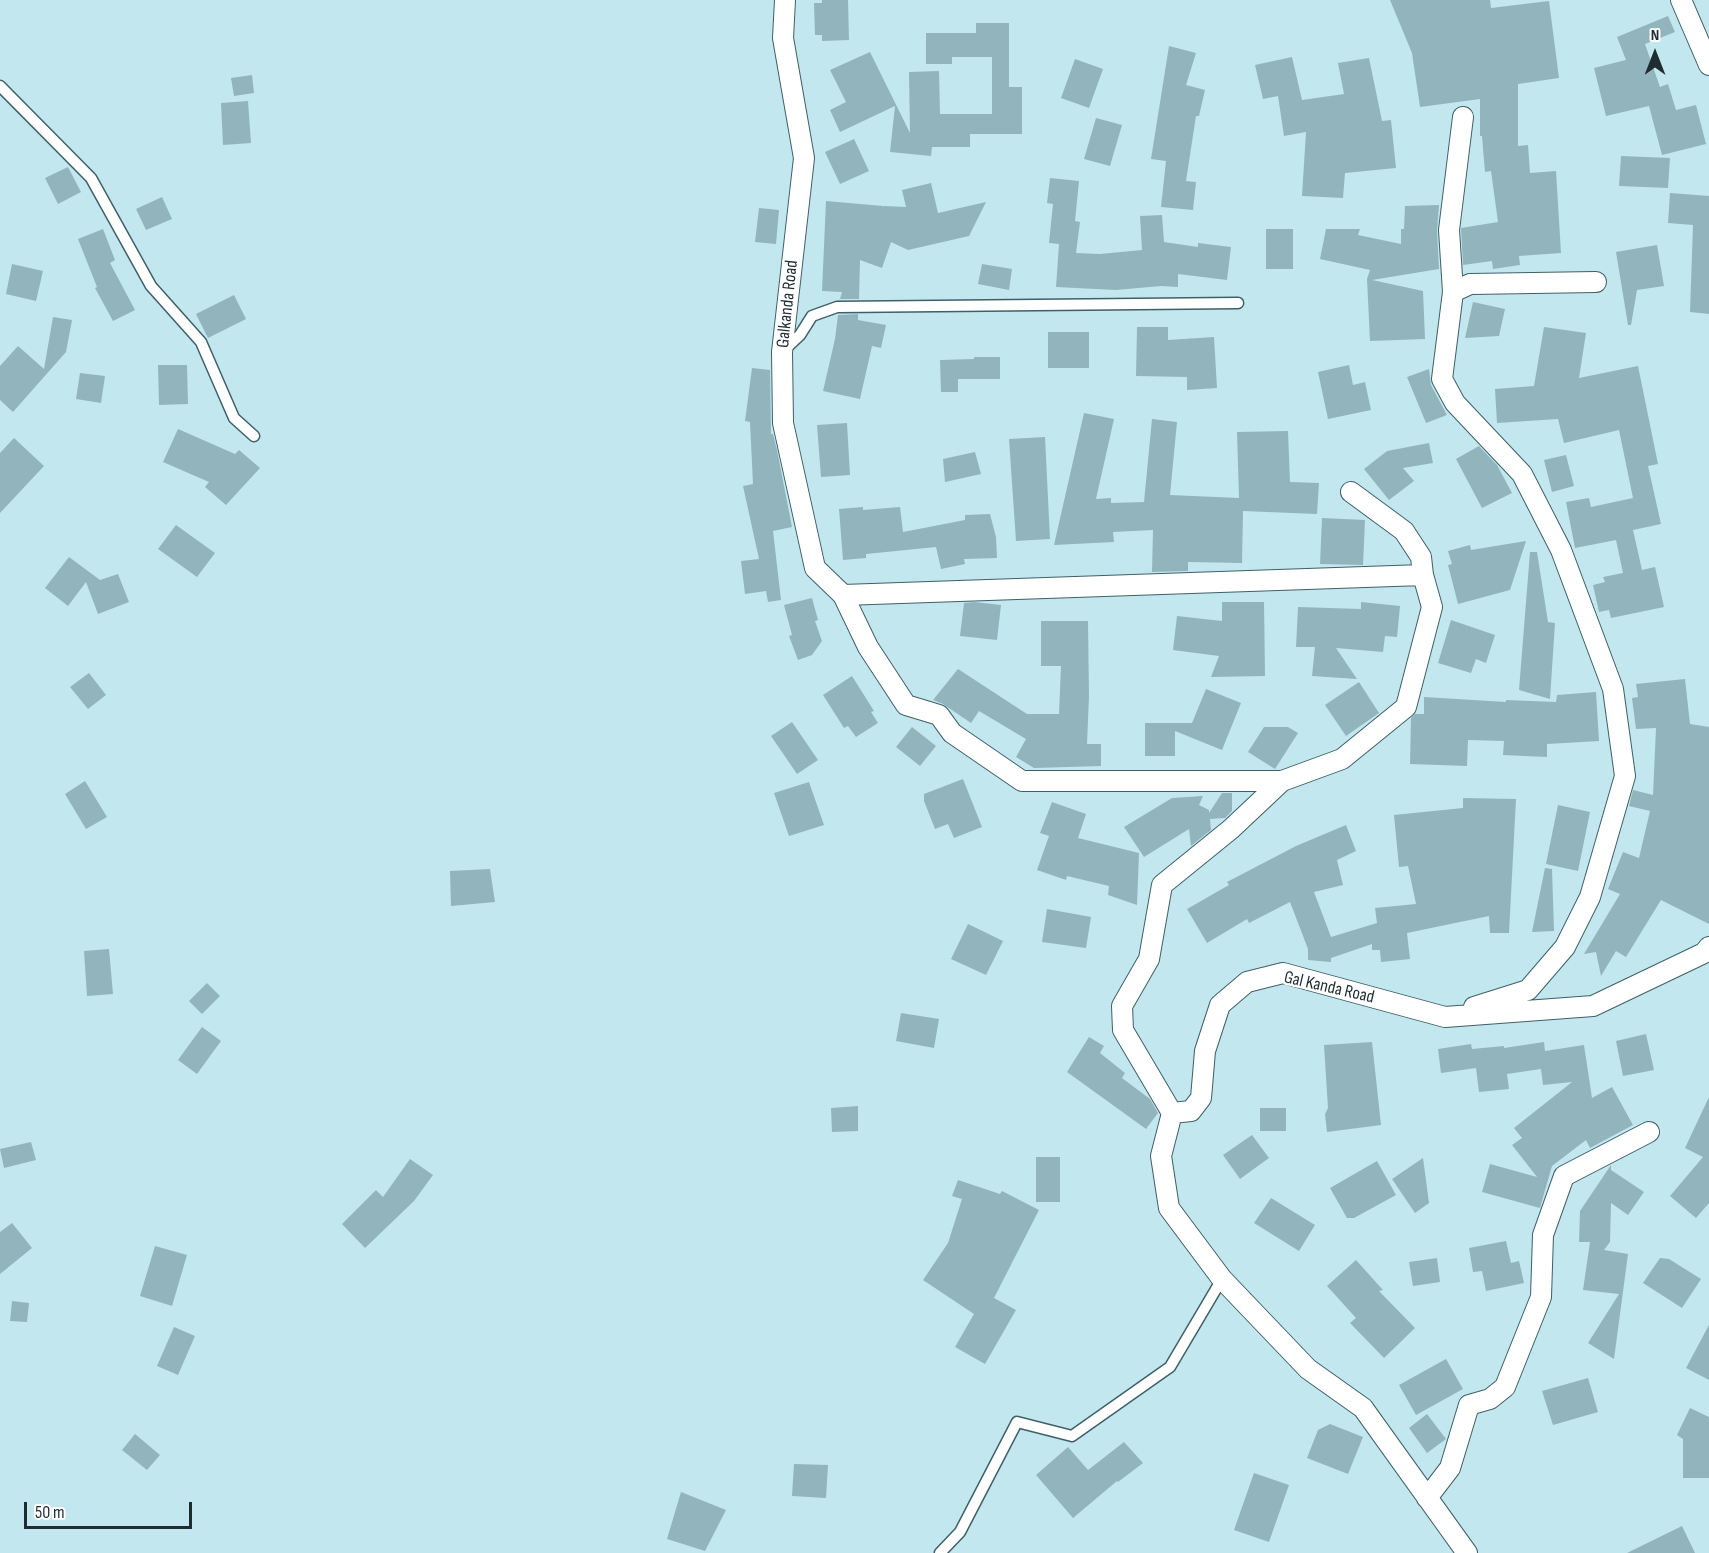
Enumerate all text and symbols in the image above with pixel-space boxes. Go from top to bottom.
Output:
north arrow [1625,24,1685,84]
text: N [1651,26,1659,45]
street label: Galkanda Road [773,259,803,349]
street label: Gal Kanda Road [1282,967,1376,1009]
scale bar [27,1490,195,1528]
text: 50 m [35,1502,65,1523]

